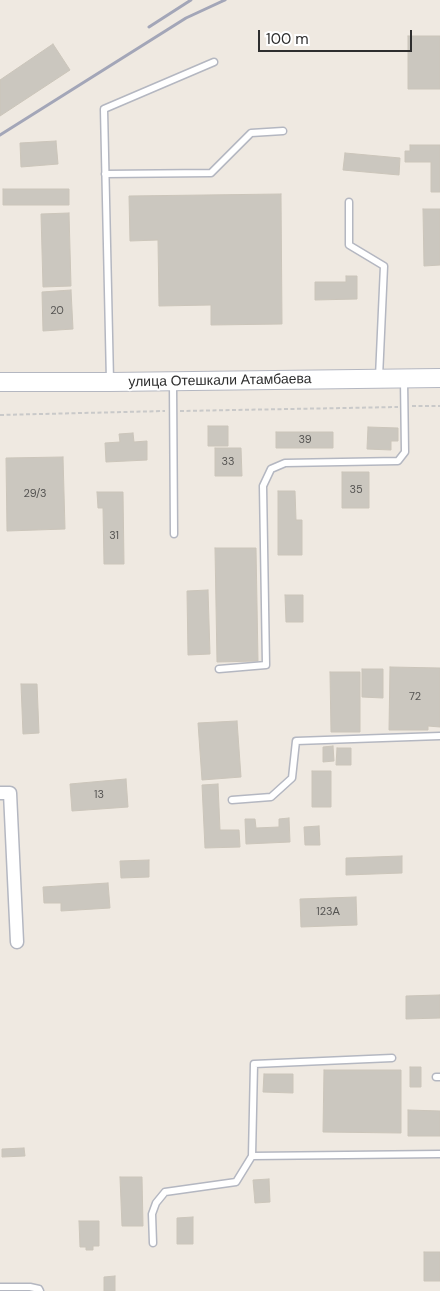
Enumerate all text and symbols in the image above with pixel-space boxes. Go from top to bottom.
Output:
scale bar [260,20,414,52]
text: 100 m [266,29,309,49]
house number: 20 [50,304,64,318]
street label: улица Отешкали Атамбаева [128,371,312,391]
house number: 39 [298,433,312,447]
house number: 33 [221,455,235,469]
house number: 35 [349,483,363,497]
house number: 29/3 [24,487,46,501]
house number: 31 [109,529,119,543]
house number: 72 [409,690,421,704]
house number: 13 [94,788,104,802]
house number: 123А [316,905,340,919]

